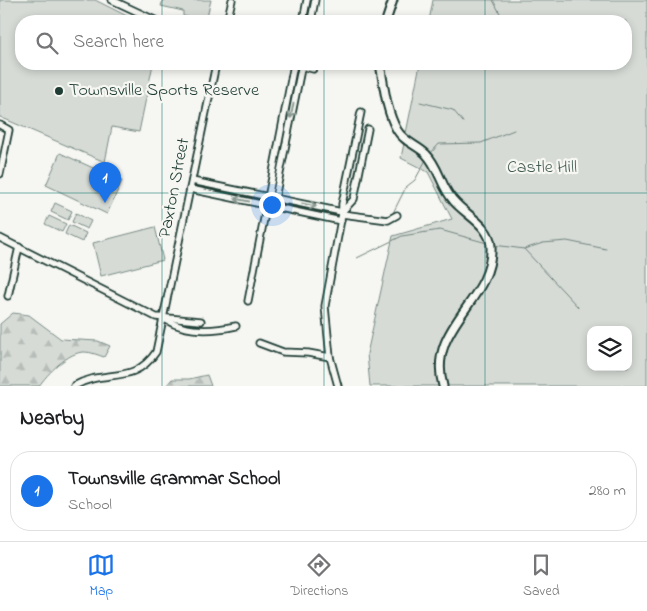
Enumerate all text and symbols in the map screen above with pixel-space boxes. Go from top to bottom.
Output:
search box [15,15,632,70]
icon: search [33,29,61,57]
text: Search here [73,29,164,56]
place label: Townsville Sports Reserve [69,78,260,104]
marker: Townsville Sports Reserve [53,85,65,97]
one-way arrow [287,103,297,119]
street label: Paxton Street [153,136,197,240]
park label: Castle Hill [507,155,577,181]
pin: 1 [89,162,121,203]
your location [259,192,285,218]
one-way arrow [234,194,250,204]
one-way arrow [300,200,316,210]
map controls [587,326,632,371]
button: layers [587,326,632,371]
text: Nearby [20,404,84,434]
text: Townsville Grammar School [68,466,280,493]
text: 1 [34,479,40,503]
text: 280 m [589,479,626,503]
text: School [68,493,112,517]
tab: Map [87,551,115,602]
tab: Directions [290,551,348,602]
tab: Saved [523,551,560,602]

